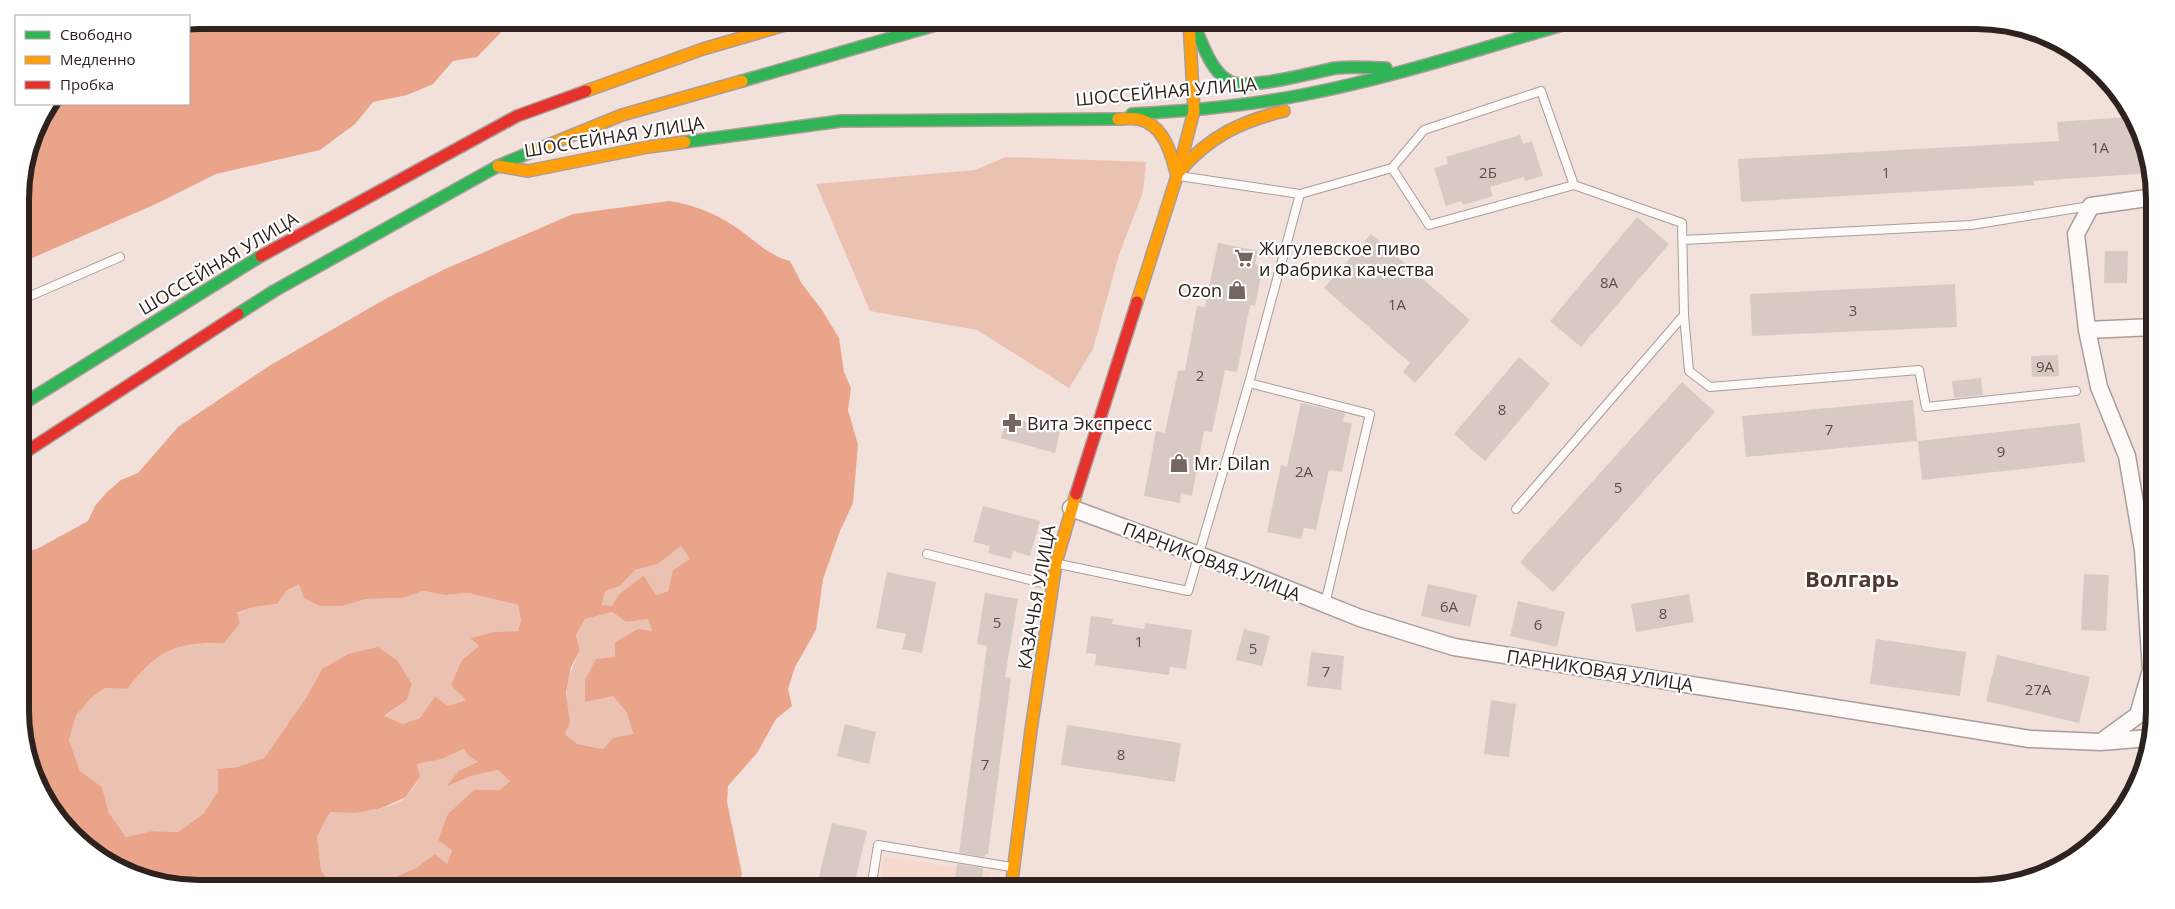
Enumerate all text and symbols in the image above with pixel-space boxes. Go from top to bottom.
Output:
legend [15,15,190,105]
text: Свободно [60,24,132,44]
text: Медленно [60,49,136,69]
street label: ШОССЕЙНАЯ УЛИЦА [1074,71,1258,111]
text: Пробка [60,74,114,94]
street label: ШОССЕЙНАЯ УЛИЦА [522,110,706,162]
house number: 1А [2091,137,2110,157]
house number: 2Б [1479,162,1497,182]
house number: 1 [1882,162,1890,182]
street label: ШОССЕЙНАЯ УЛИЦА [134,206,303,320]
place label: Жигулевское пиво и Фабрика качества [1259,236,1434,281]
supermarket icon: Жигулевское пиво и Фабрика качества [1233,247,1255,269]
house number: 8А [1600,272,1619,292]
place label: Ozon [1178,278,1222,302]
shop icon: Ozon [1226,279,1248,301]
house number: 1А [1388,294,1407,314]
house number: 3 [1849,300,1857,320]
house number: 9А [2036,356,2055,376]
house number: 2 [1196,365,1204,385]
house number: 8 [1498,399,1506,419]
place label: Вита Экспресс [1027,411,1152,435]
pharmacy icon: Вита Экспресс [1001,412,1023,434]
house number: 7 [1825,419,1833,439]
house number: 9 [1997,441,2005,461]
place label: Mr. Dilan [1194,451,1270,475]
shop icon: Mr. Dilan [1168,452,1190,474]
house number: 2А [1295,461,1314,481]
house number: 5 [1614,477,1622,497]
street label: ПАРНИКОВАЯ УЛИЦА [1120,516,1305,606]
street label: КАЗАЧЬЯ УЛИЦА [1011,522,1061,671]
district label: Волгарь [1805,563,1899,593]
house number: 6А [1440,596,1459,616]
house number: 8 [1659,603,1667,623]
house number: 5 [993,612,1001,632]
house number: 6 [1534,614,1542,634]
house number: 1 [1135,631,1143,651]
house number: 5 [1249,638,1257,658]
street label: ПАРНИКОВАЯ УЛИЦА [1505,643,1696,697]
house number: 7 [1322,661,1330,681]
house number: 27А [2025,679,2052,699]
house number: 8 [1117,744,1125,764]
house number: 7 [981,754,989,774]

